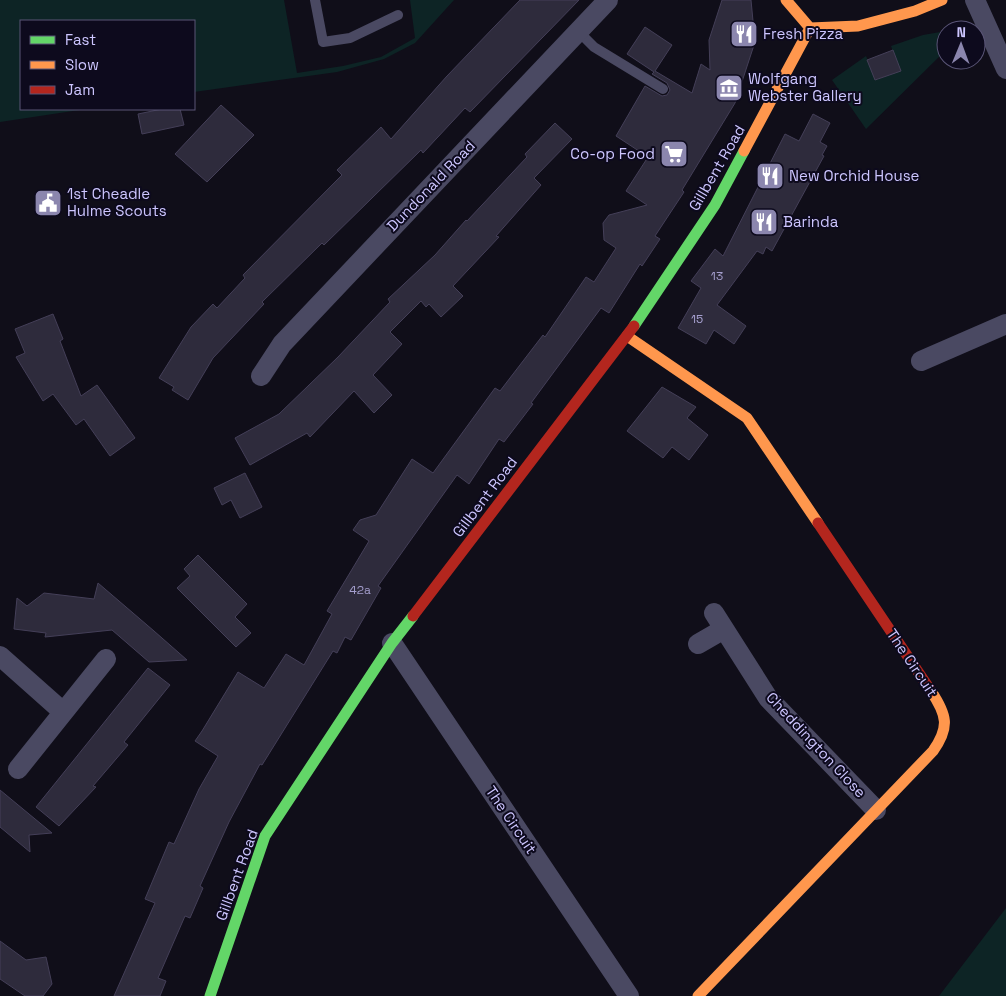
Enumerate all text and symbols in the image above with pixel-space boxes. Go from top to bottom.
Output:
restaurant icon: Fresh Pizza [729,19,759,49]
legend [20,20,195,110]
north arrow [936,20,986,70]
text: N [956,23,966,41]
place label: Fresh Pizza [763,24,844,43]
text: Fast [65,30,96,49]
text: Slow [65,55,99,74]
place label: Wolfgang Webster Gallery [748,69,862,105]
museum icon: Wolfgang Webster Gallery [714,73,744,103]
text: Jam [65,80,95,99]
street label: Gillbent Road [684,121,749,214]
street label: Dundonald Road [382,136,479,235]
supermarket icon: Co-op Food [659,139,689,169]
place label: Co-op Food [570,144,655,163]
restaurant icon: New Orchid House [755,161,785,191]
place label: New Orchid House [789,166,920,185]
place label: 1st Cheadle Hulme Scouts [67,184,167,220]
public building icon: 1st Cheadle Hulme Scouts [33,188,63,218]
restaurant icon: Barinda [749,207,779,237]
place label: Barinda [783,212,839,231]
house number: 13 [711,268,723,284]
house number: 15 [691,311,703,327]
street label: Gillbent Road [448,453,521,541]
house number: 42a [349,582,371,598]
street label: The Circuit [883,625,942,701]
street label: Cheddington Close [762,688,870,802]
street label: The Circuit [482,782,541,858]
street label: Gillbent Road [211,826,262,923]

